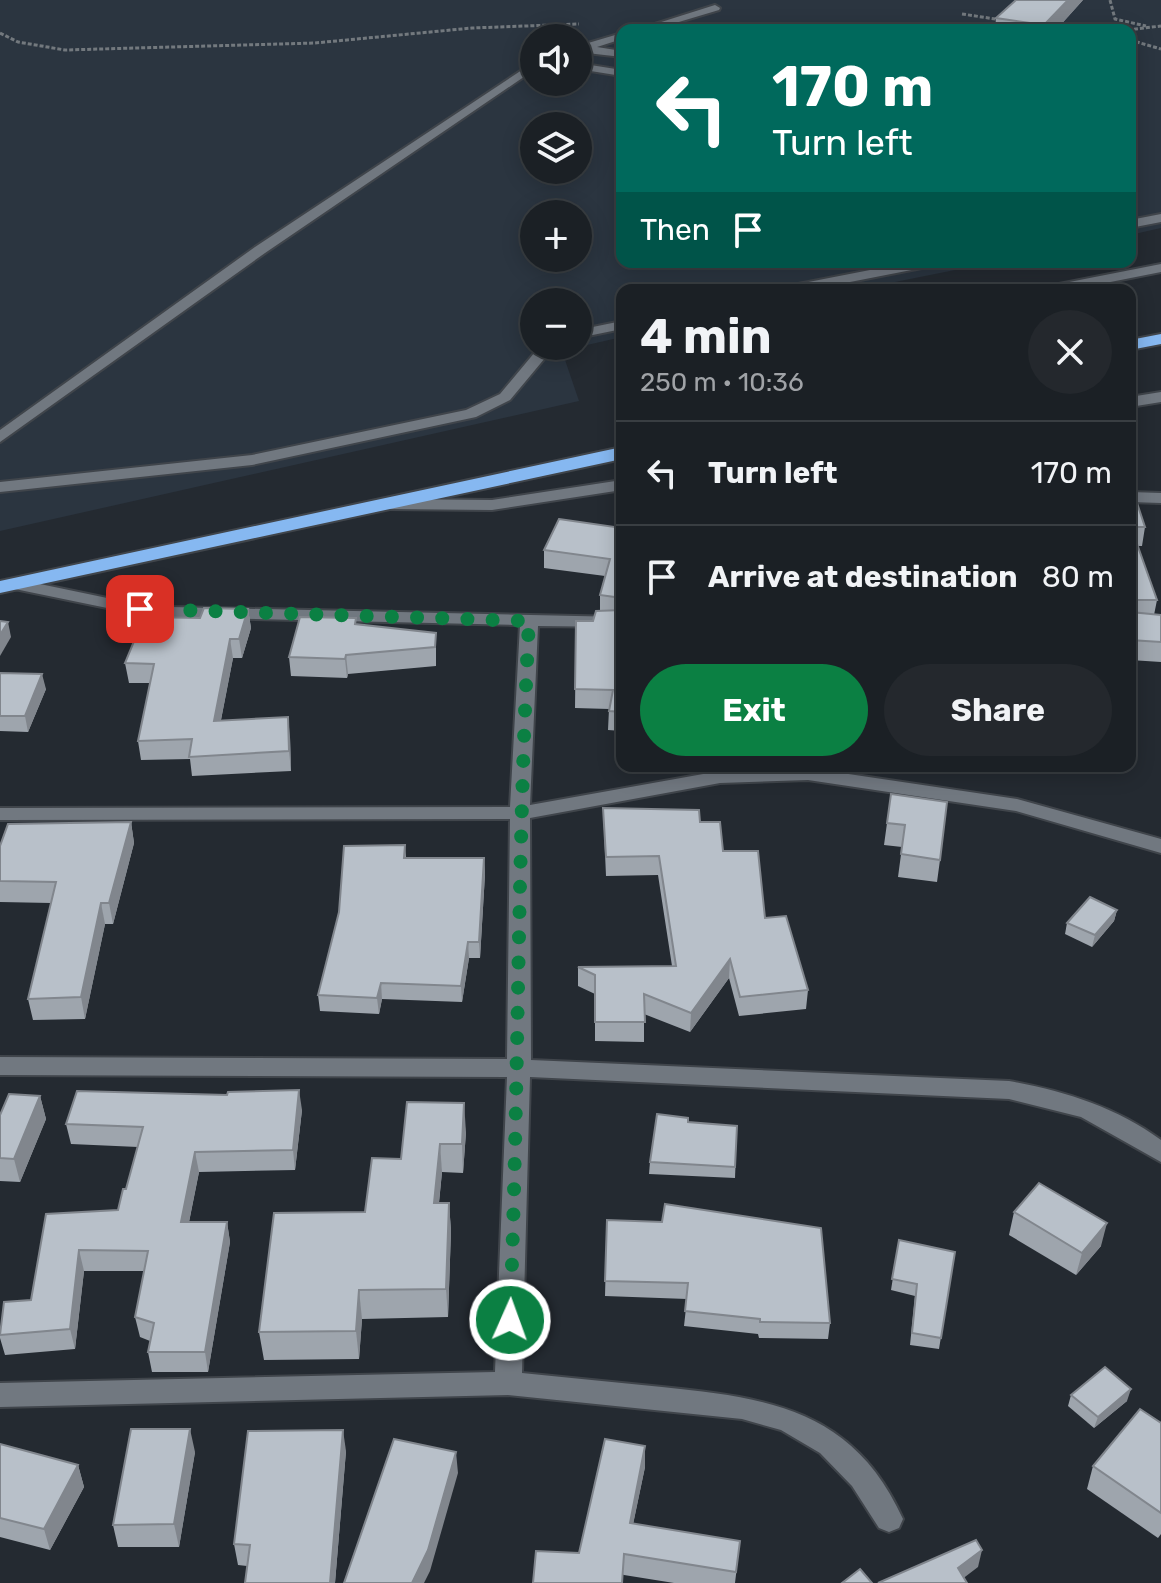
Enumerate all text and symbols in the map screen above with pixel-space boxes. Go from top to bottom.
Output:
map controls [520,24,592,360]
button: sound [520,24,592,96]
text: 170 m [772,54,933,120]
icon: left [640,56,744,160]
button: layers [520,112,592,184]
text: Turn left [772,121,913,164]
button: + [520,200,592,272]
icon: arrive [726,208,770,252]
text: Then [640,212,710,248]
button: − [520,288,592,360]
text: 4 min [640,308,772,365]
button: close [1028,310,1112,394]
text: 250 m · 10:36 [640,367,804,398]
icon: left [640,451,684,495]
text: Turn left [708,455,838,491]
text: 170 m [1031,455,1112,491]
icon: arrive [640,555,684,599]
text: Arrive at destination [708,559,1018,595]
text: 80 m [1042,559,1114,595]
pin [106,575,174,643]
icon: arrive [118,587,162,631]
button: Exit [640,664,868,756]
button: Share [884,664,1112,756]
position arrow [468,1278,552,1362]

